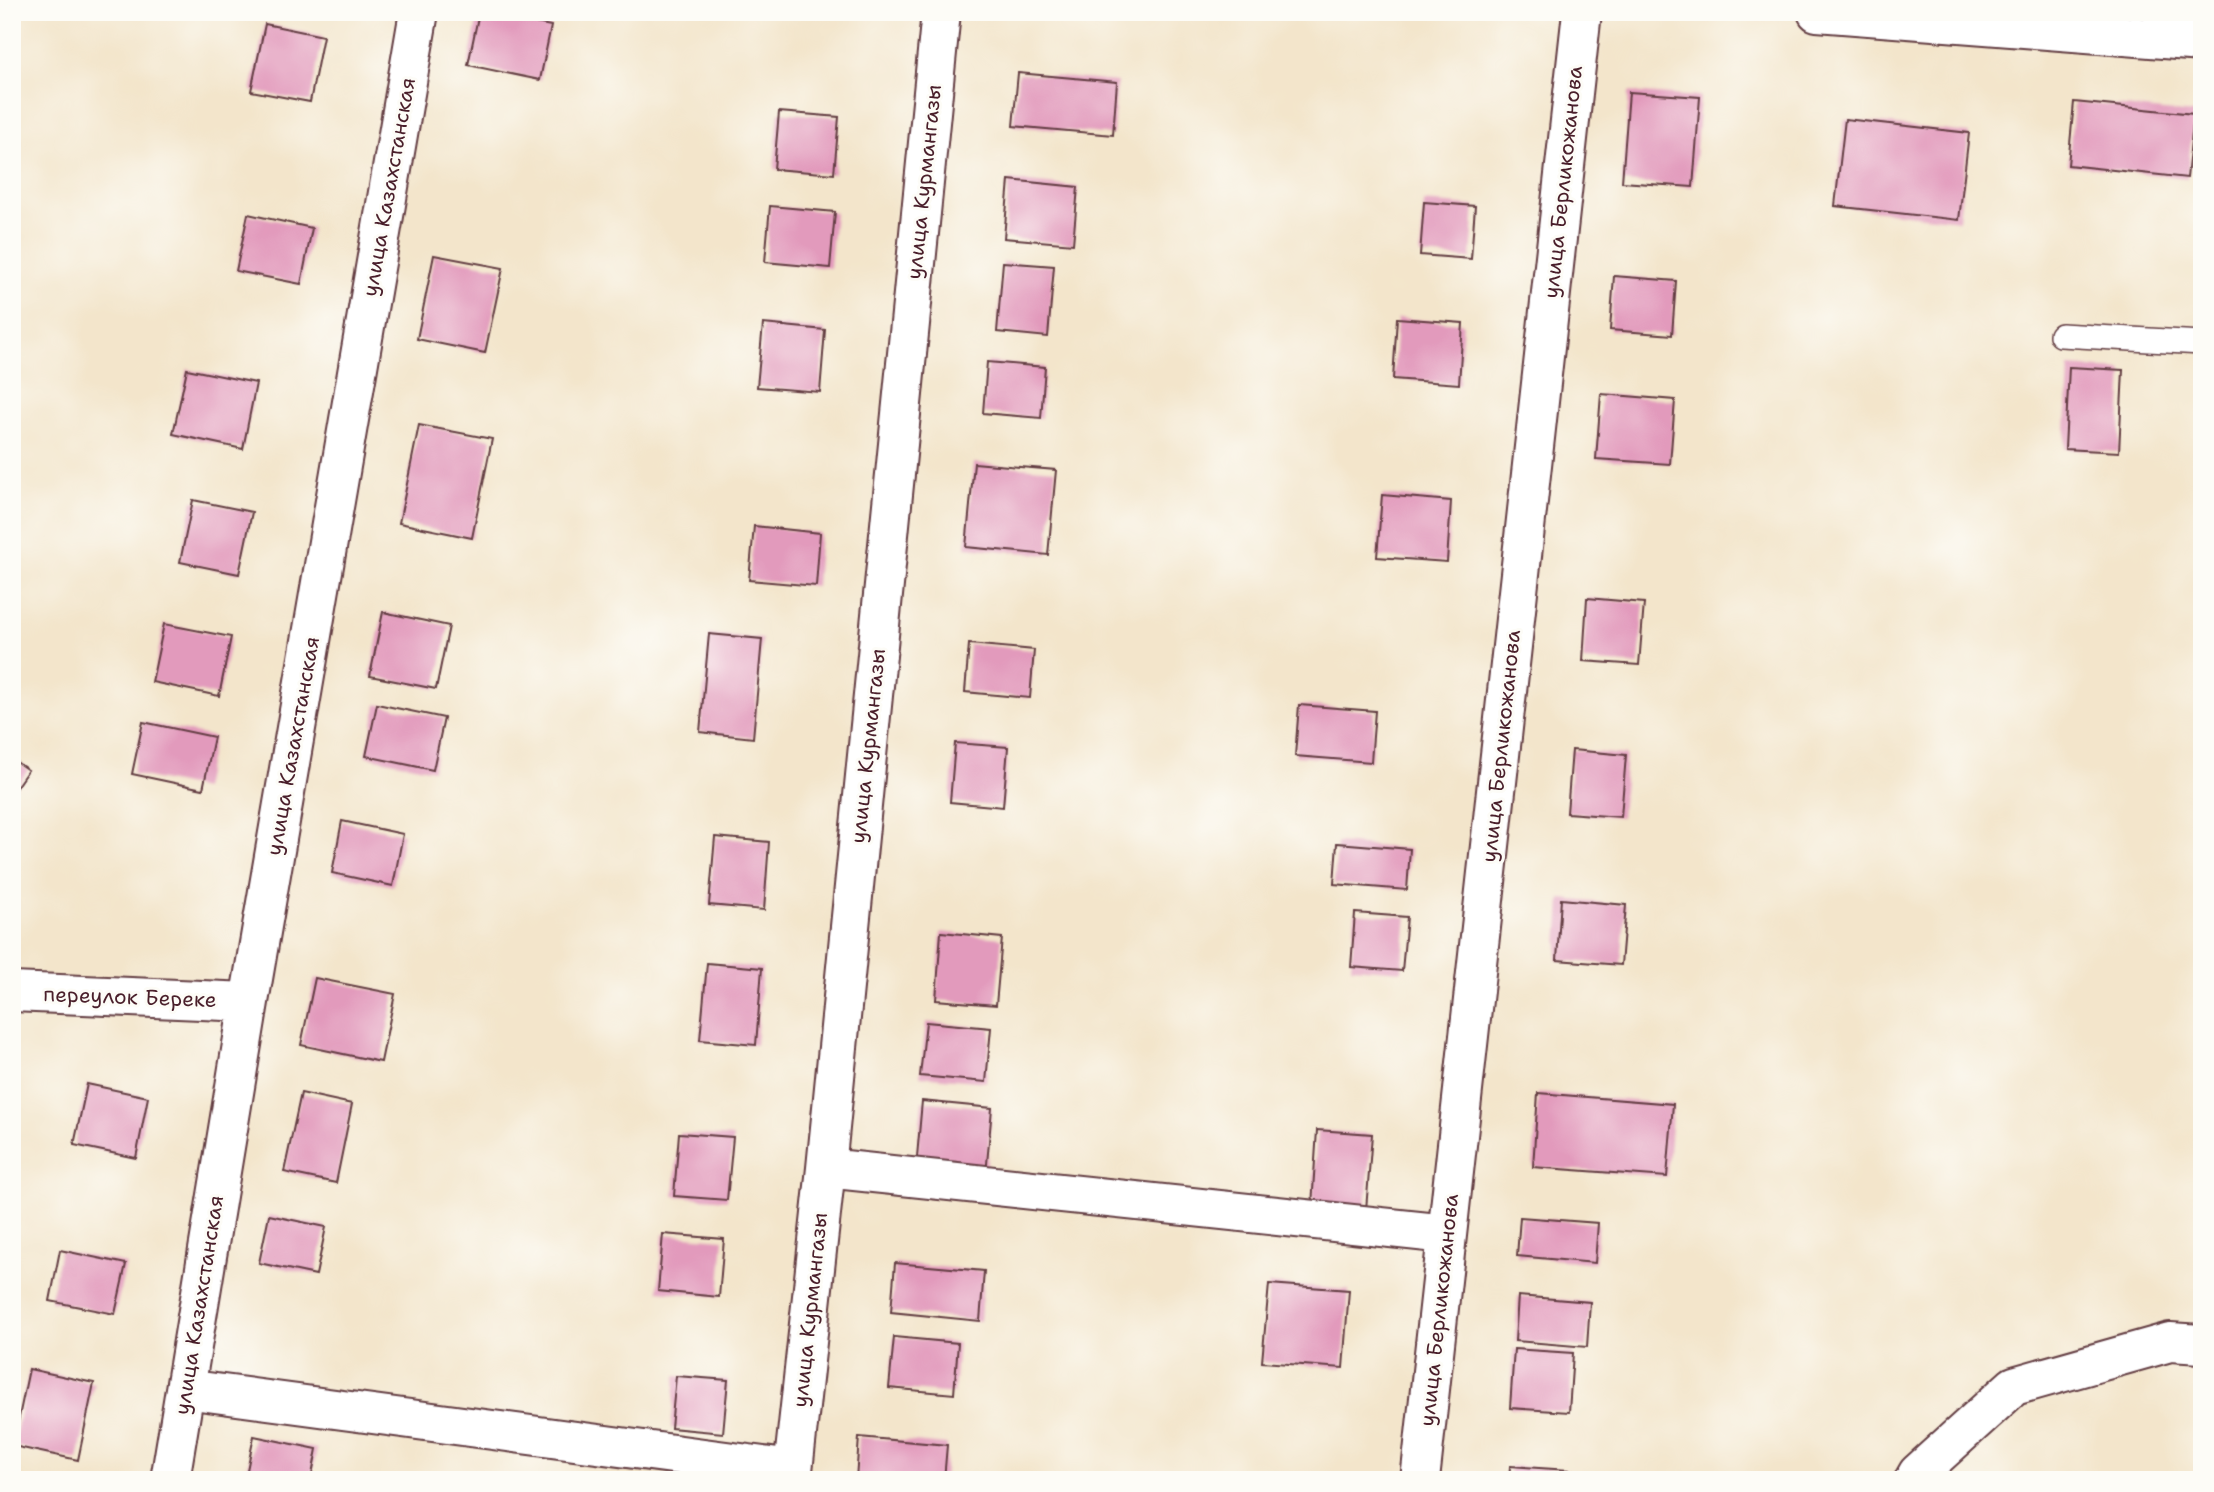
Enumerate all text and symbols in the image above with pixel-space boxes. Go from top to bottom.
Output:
street label: улица Берликожанова [1537,64,1589,300]
street label: улица Казахстанская [356,75,422,299]
street label: улица Курмангазы [900,83,948,281]
street label: улица Берликожанова [1475,628,1527,864]
street label: улица Казахстанская [260,634,326,858]
street label: улица Курмангазы [844,647,892,845]
street label: переулок Береке [43,980,217,1014]
street label: улица Берликожанова [1413,1192,1465,1428]
street label: улица Казахстанская [168,1193,230,1417]
street label: улица Курмангазы [786,1211,834,1409]

